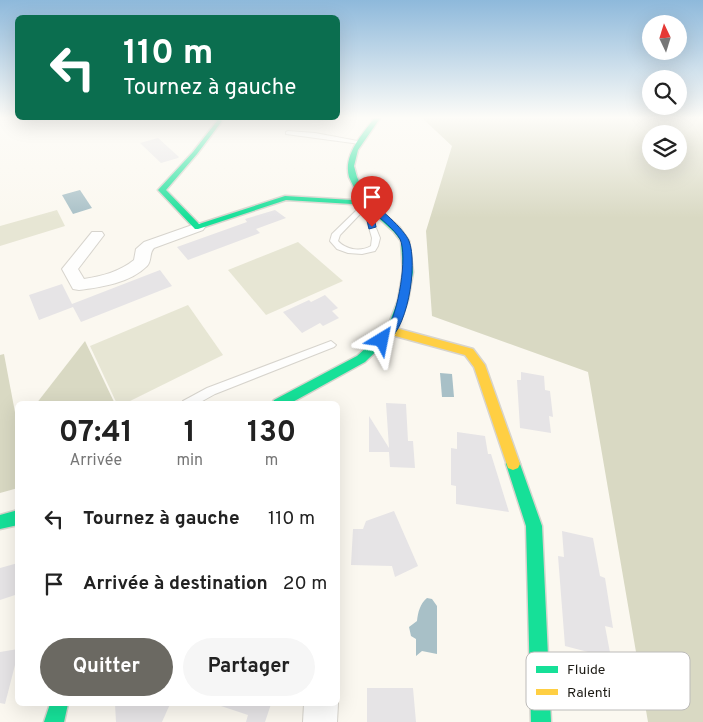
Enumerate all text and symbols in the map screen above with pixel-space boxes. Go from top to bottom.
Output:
north arrow [642,15,688,60]
map controls [642,15,687,170]
text: 110 m [123,32,213,76]
icon: left [40,35,105,100]
button: search [642,70,687,115]
text: Tournez à gauche [123,75,296,102]
button: layers [642,125,687,170]
pin [351,176,393,227]
icon: arrive [358,183,386,211]
position arrow [355,313,407,365]
text: 07:41 [59,415,133,452]
text: 1 [184,415,196,452]
text: 130 [247,415,296,452]
text: Arrivée [69,451,122,471]
text: min [177,451,203,471]
text: m [265,451,278,471]
icon: left [40,505,68,533]
text: Tournez à gauche [83,507,240,531]
text: 110 m [268,507,315,531]
icon: arrive [40,570,68,598]
text: Arrivée à destination [83,572,268,596]
text: 20 m [283,572,327,596]
button: Quitter [40,638,173,696]
button: Partager [183,638,315,696]
legend [526,652,690,710]
text: Fluide [567,662,605,679]
text: Ralenti [567,685,611,702]

